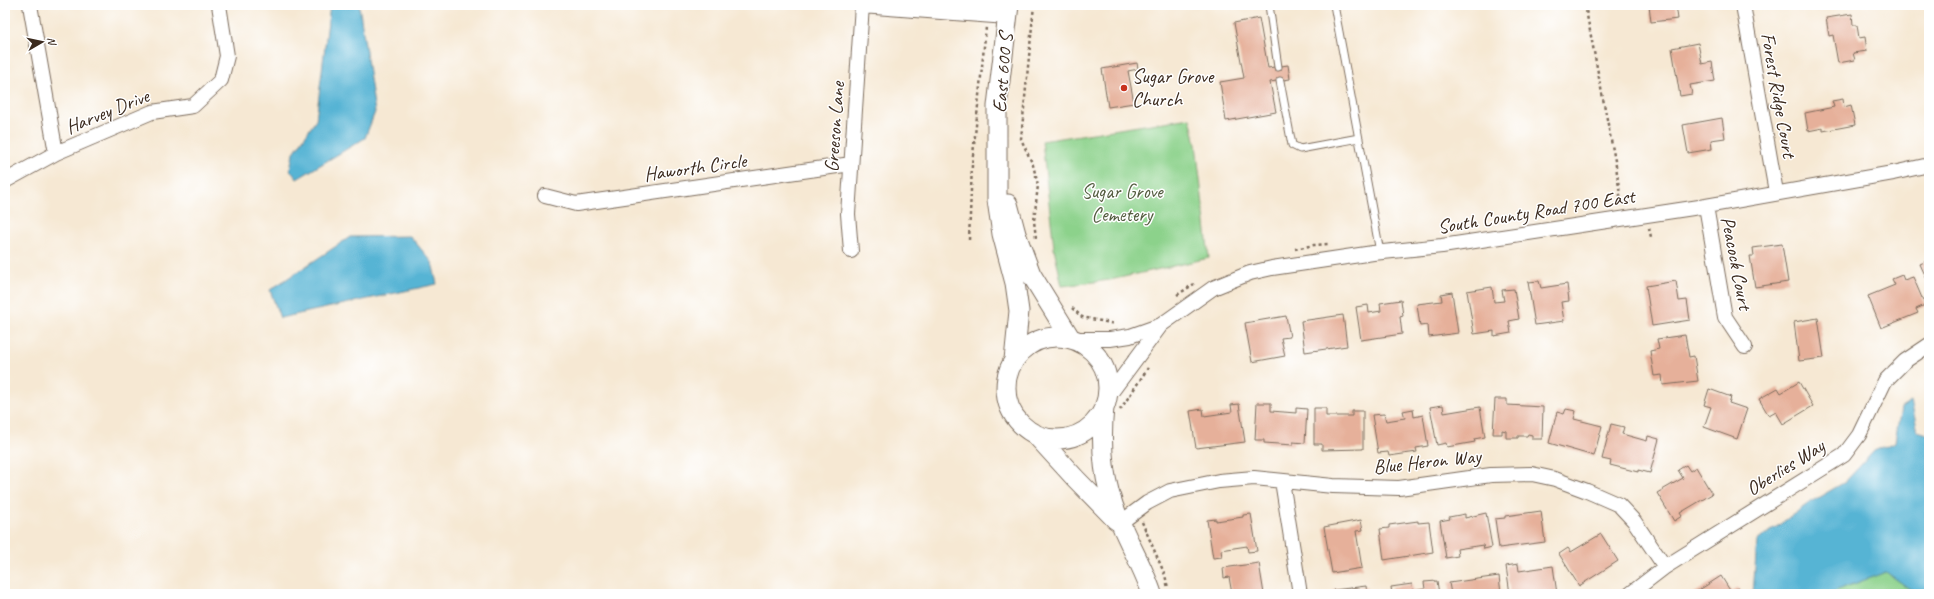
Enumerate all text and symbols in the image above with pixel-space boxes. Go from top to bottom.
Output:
north arrow [22,22,62,62]
street label: East 600 S [987,28,1019,114]
street label: Forest Ridge Court [1755,31,1802,162]
text: N [44,36,60,47]
place label: Sugar Grove Church [1132,64,1215,112]
street label: Greeson Lane [819,80,850,173]
street label: Harvey Drive [62,83,154,140]
marker: Sugar Grove Church [1119,83,1129,93]
street label: Haworth Circle [642,148,749,187]
park label: Sugar Grove Cemetery [1081,179,1164,227]
street label: South County Road 700 East [1436,183,1639,239]
street label: Peacock Court [1715,214,1758,314]
street label: Oberlies Way [1742,433,1830,501]
street label: Blue Heron Way [1372,443,1484,480]

